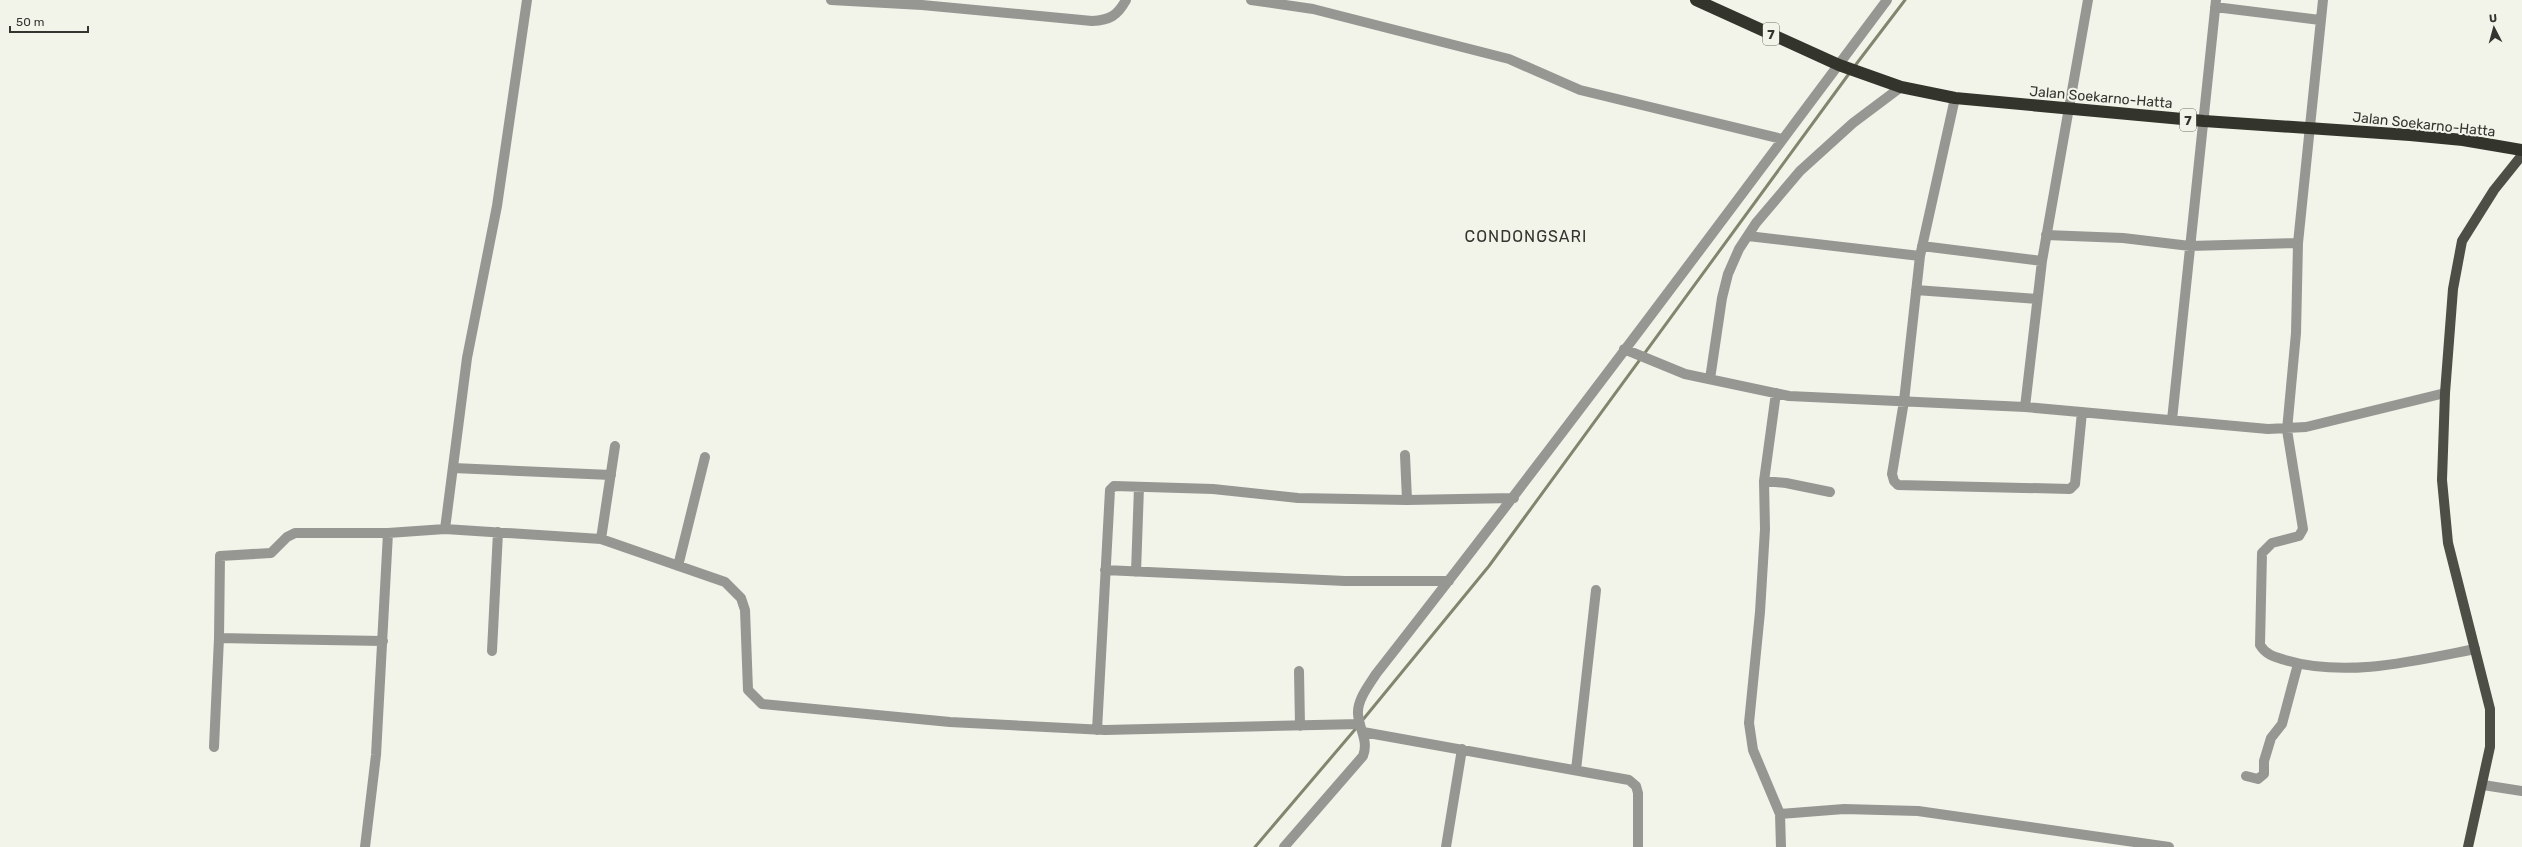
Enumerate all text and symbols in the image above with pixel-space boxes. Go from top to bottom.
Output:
scale bar [10,8,88,34]
north arrow [2474,8,2514,48]
text: U [2488,12,2498,25]
text: 50 m [16,15,44,29]
road number: 7 [1763,23,1779,45]
street label: Jalan Soekarno-Hatta [2029,83,2173,112]
road number: 7 [2180,109,2196,131]
street label: Jalan Soekarno-Hatta [2352,109,2496,140]
district label: CONDONGSARI [1465,227,1587,246]

